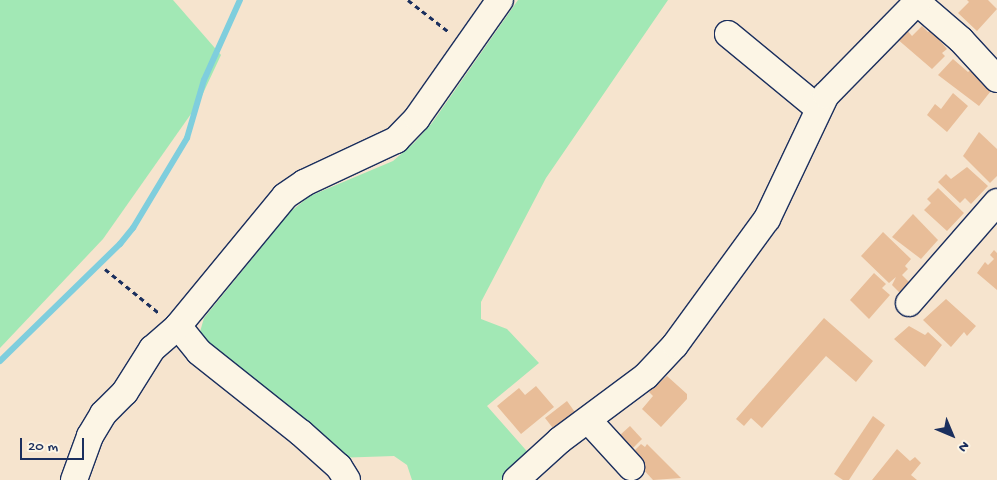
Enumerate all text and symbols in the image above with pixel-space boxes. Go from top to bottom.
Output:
north arrow [927,410,977,460]
scale bar [22,428,86,460]
text: N [954,437,972,455]
text: 20 m [28,438,58,456]

